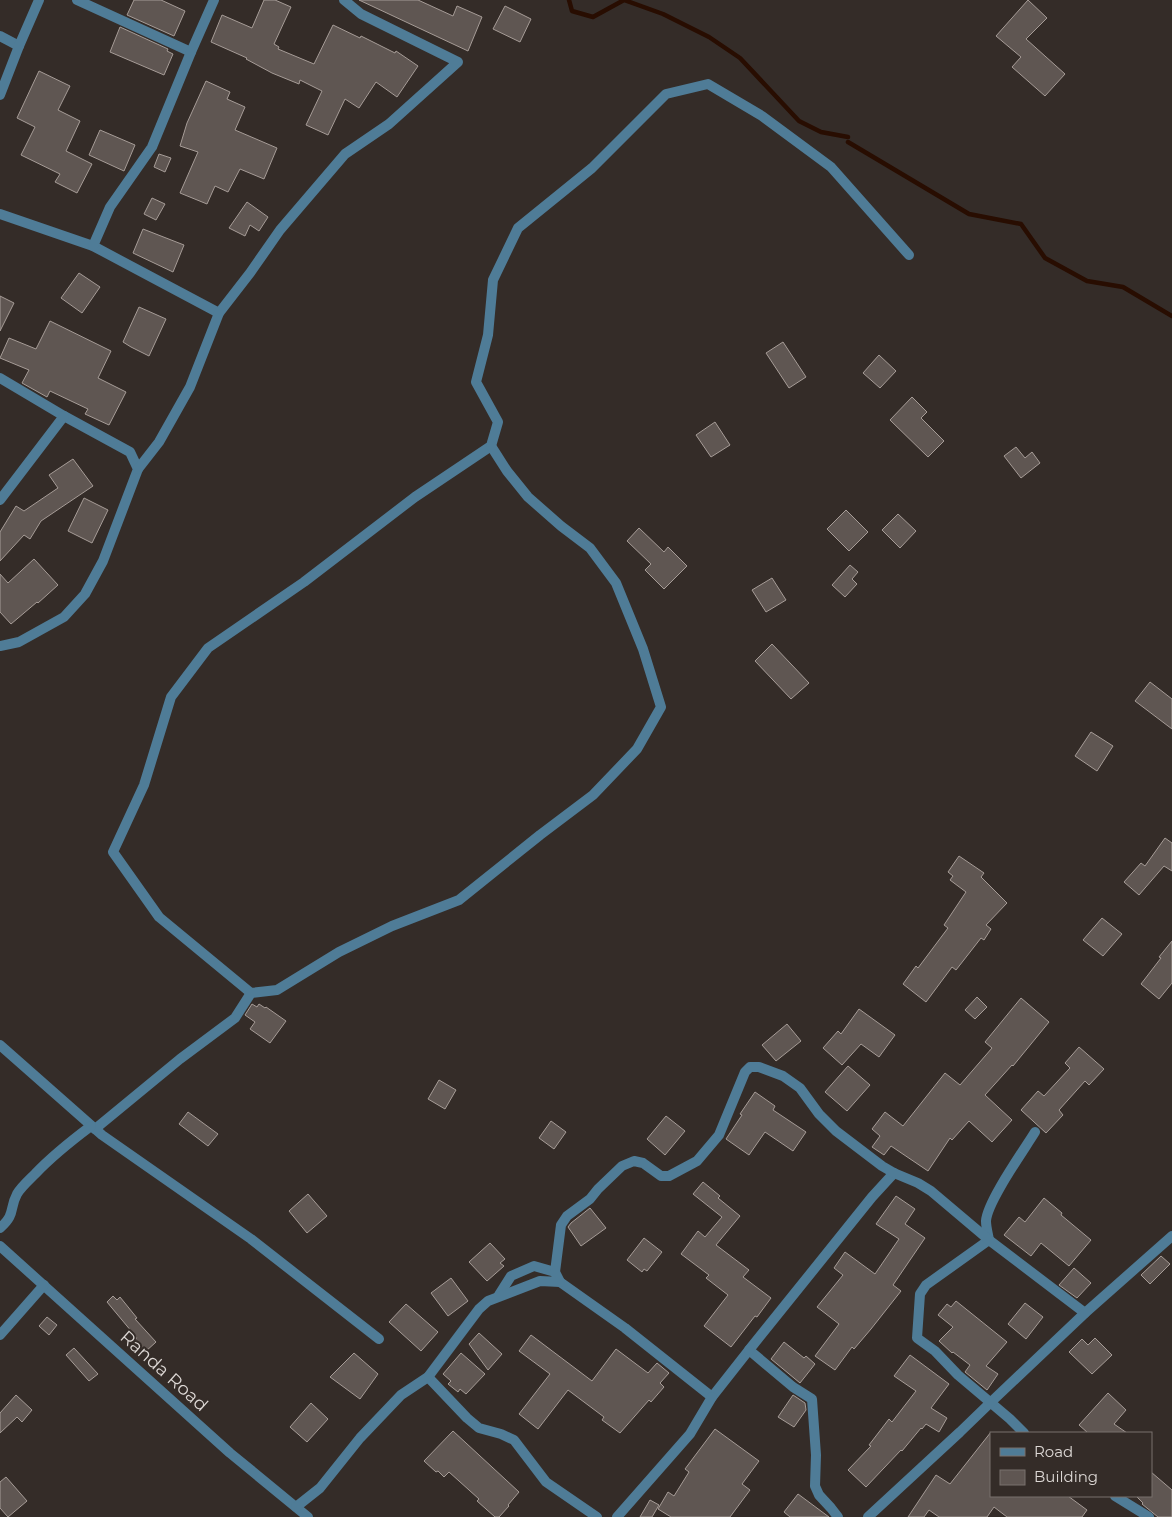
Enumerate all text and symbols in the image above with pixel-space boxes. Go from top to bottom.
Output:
street label: Randa Road [116,1326,212,1416]
legend [990,1432,1152,1497]
text: Road [1034,1442,1073,1461]
text: Building [1034,1467,1098,1486]

